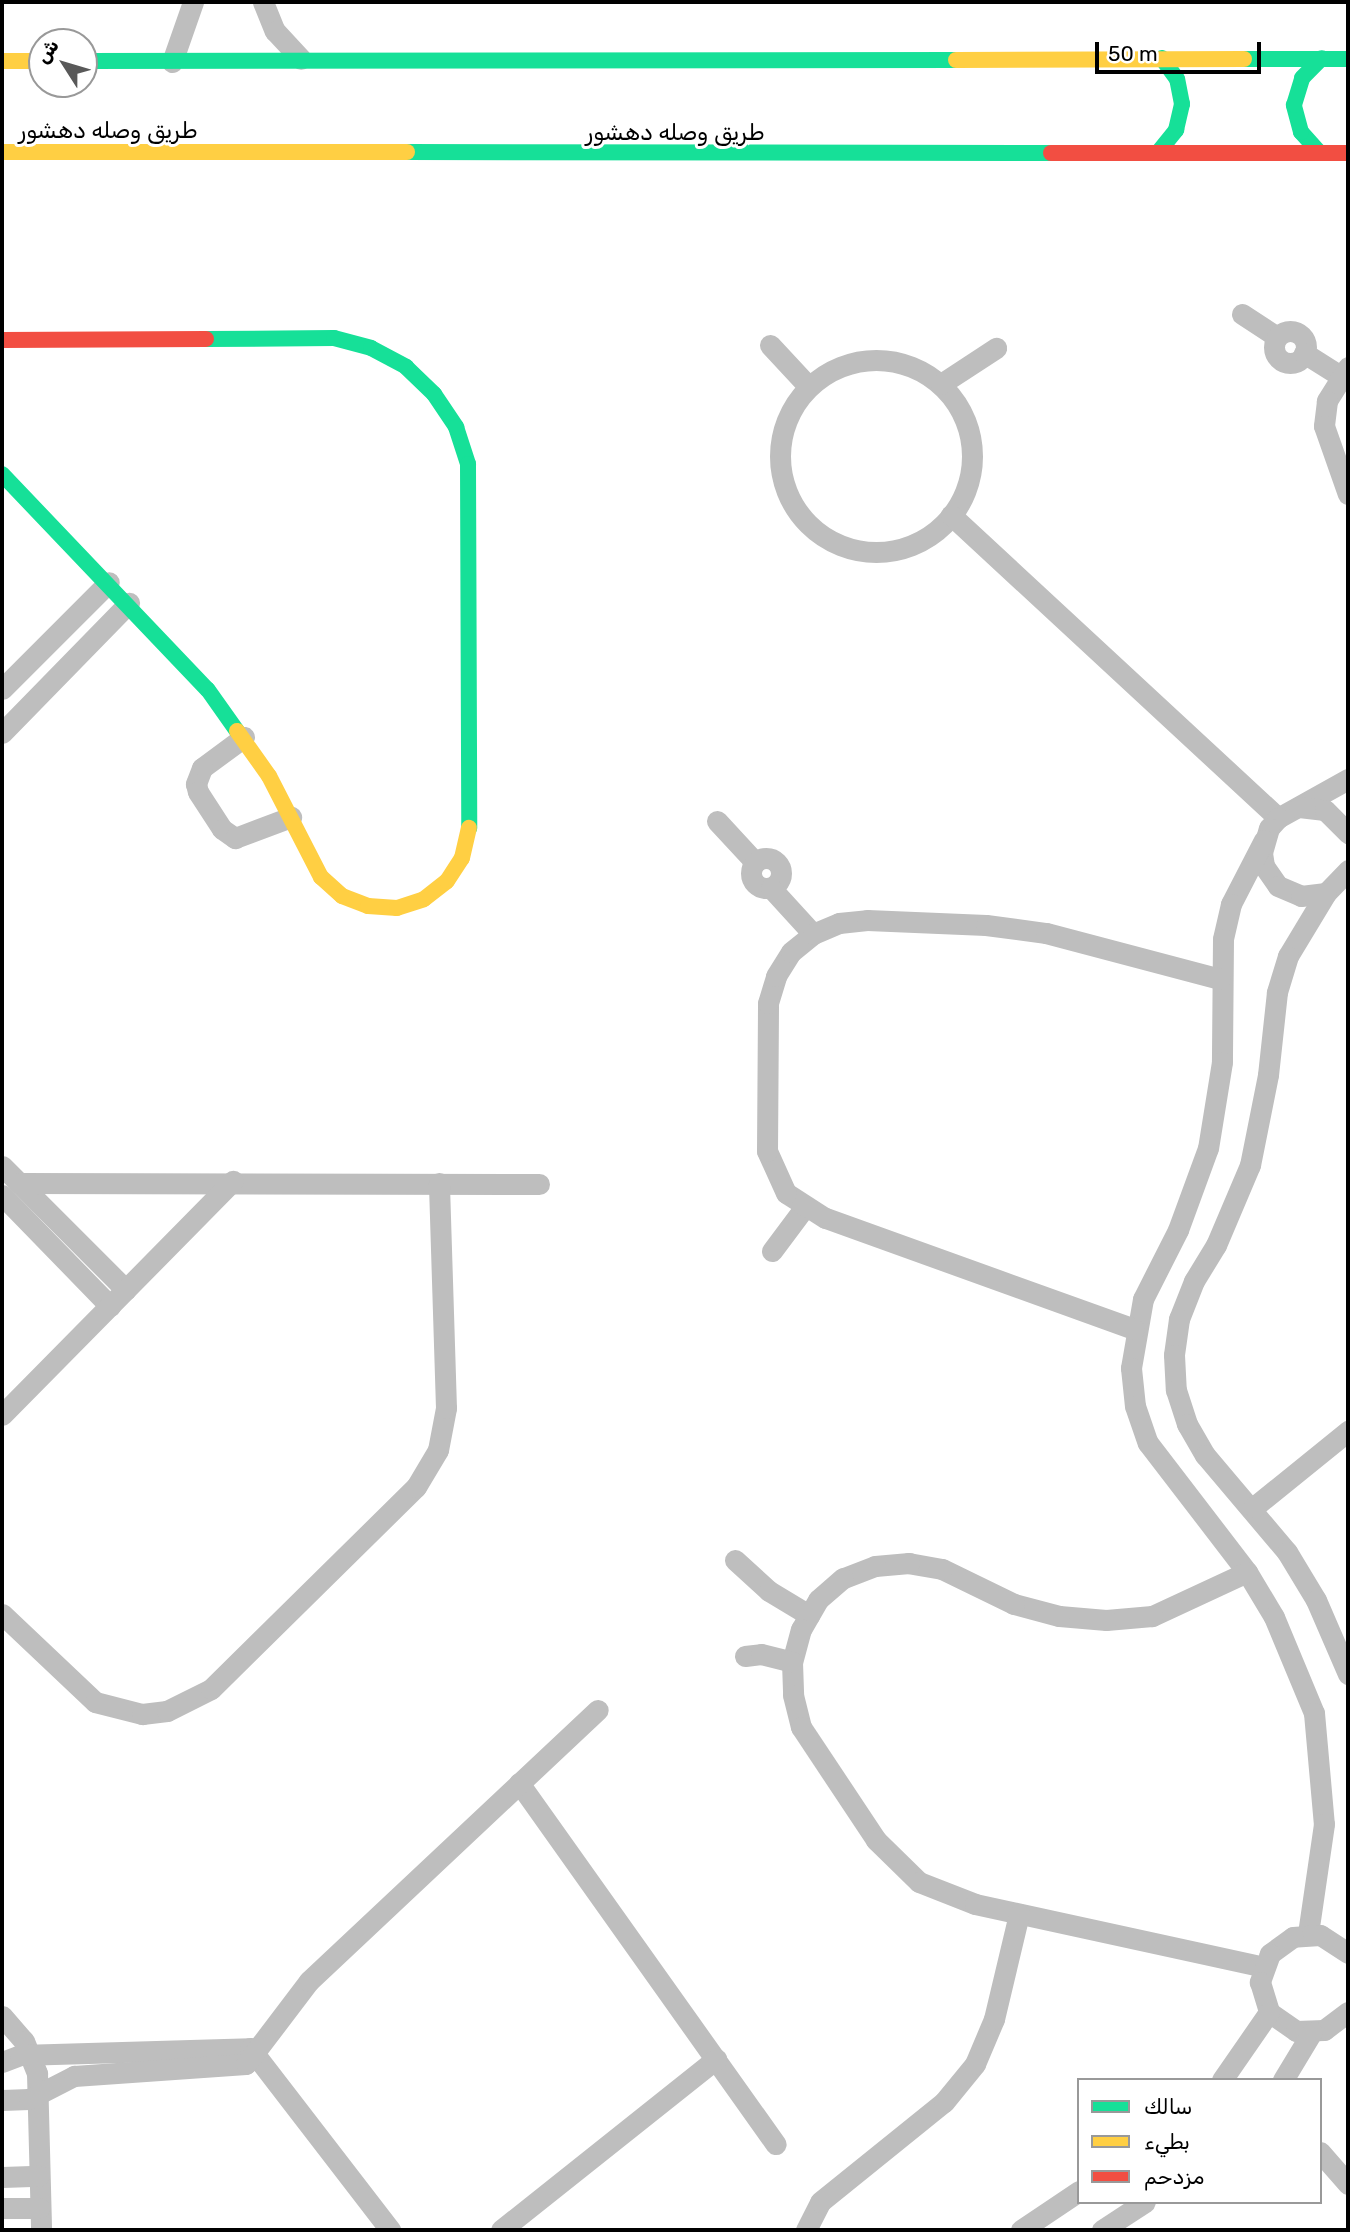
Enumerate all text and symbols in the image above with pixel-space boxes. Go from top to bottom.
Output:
north arrow [28,28,98,98]
scale bar [1098,28,1264,72]
text: ش [31,35,64,68]
text: 50 m [1108,41,1158,66]
street label: طريق وصله دهشور [18,116,198,144]
street label: طريق وصله دهشور [585,118,765,146]
legend [1077,2078,1322,2204]
text: سالك [1144,2094,1192,2119]
text: بطيء [1144,2129,1190,2154]
text: مزدحم [1144,2164,1204,2189]

